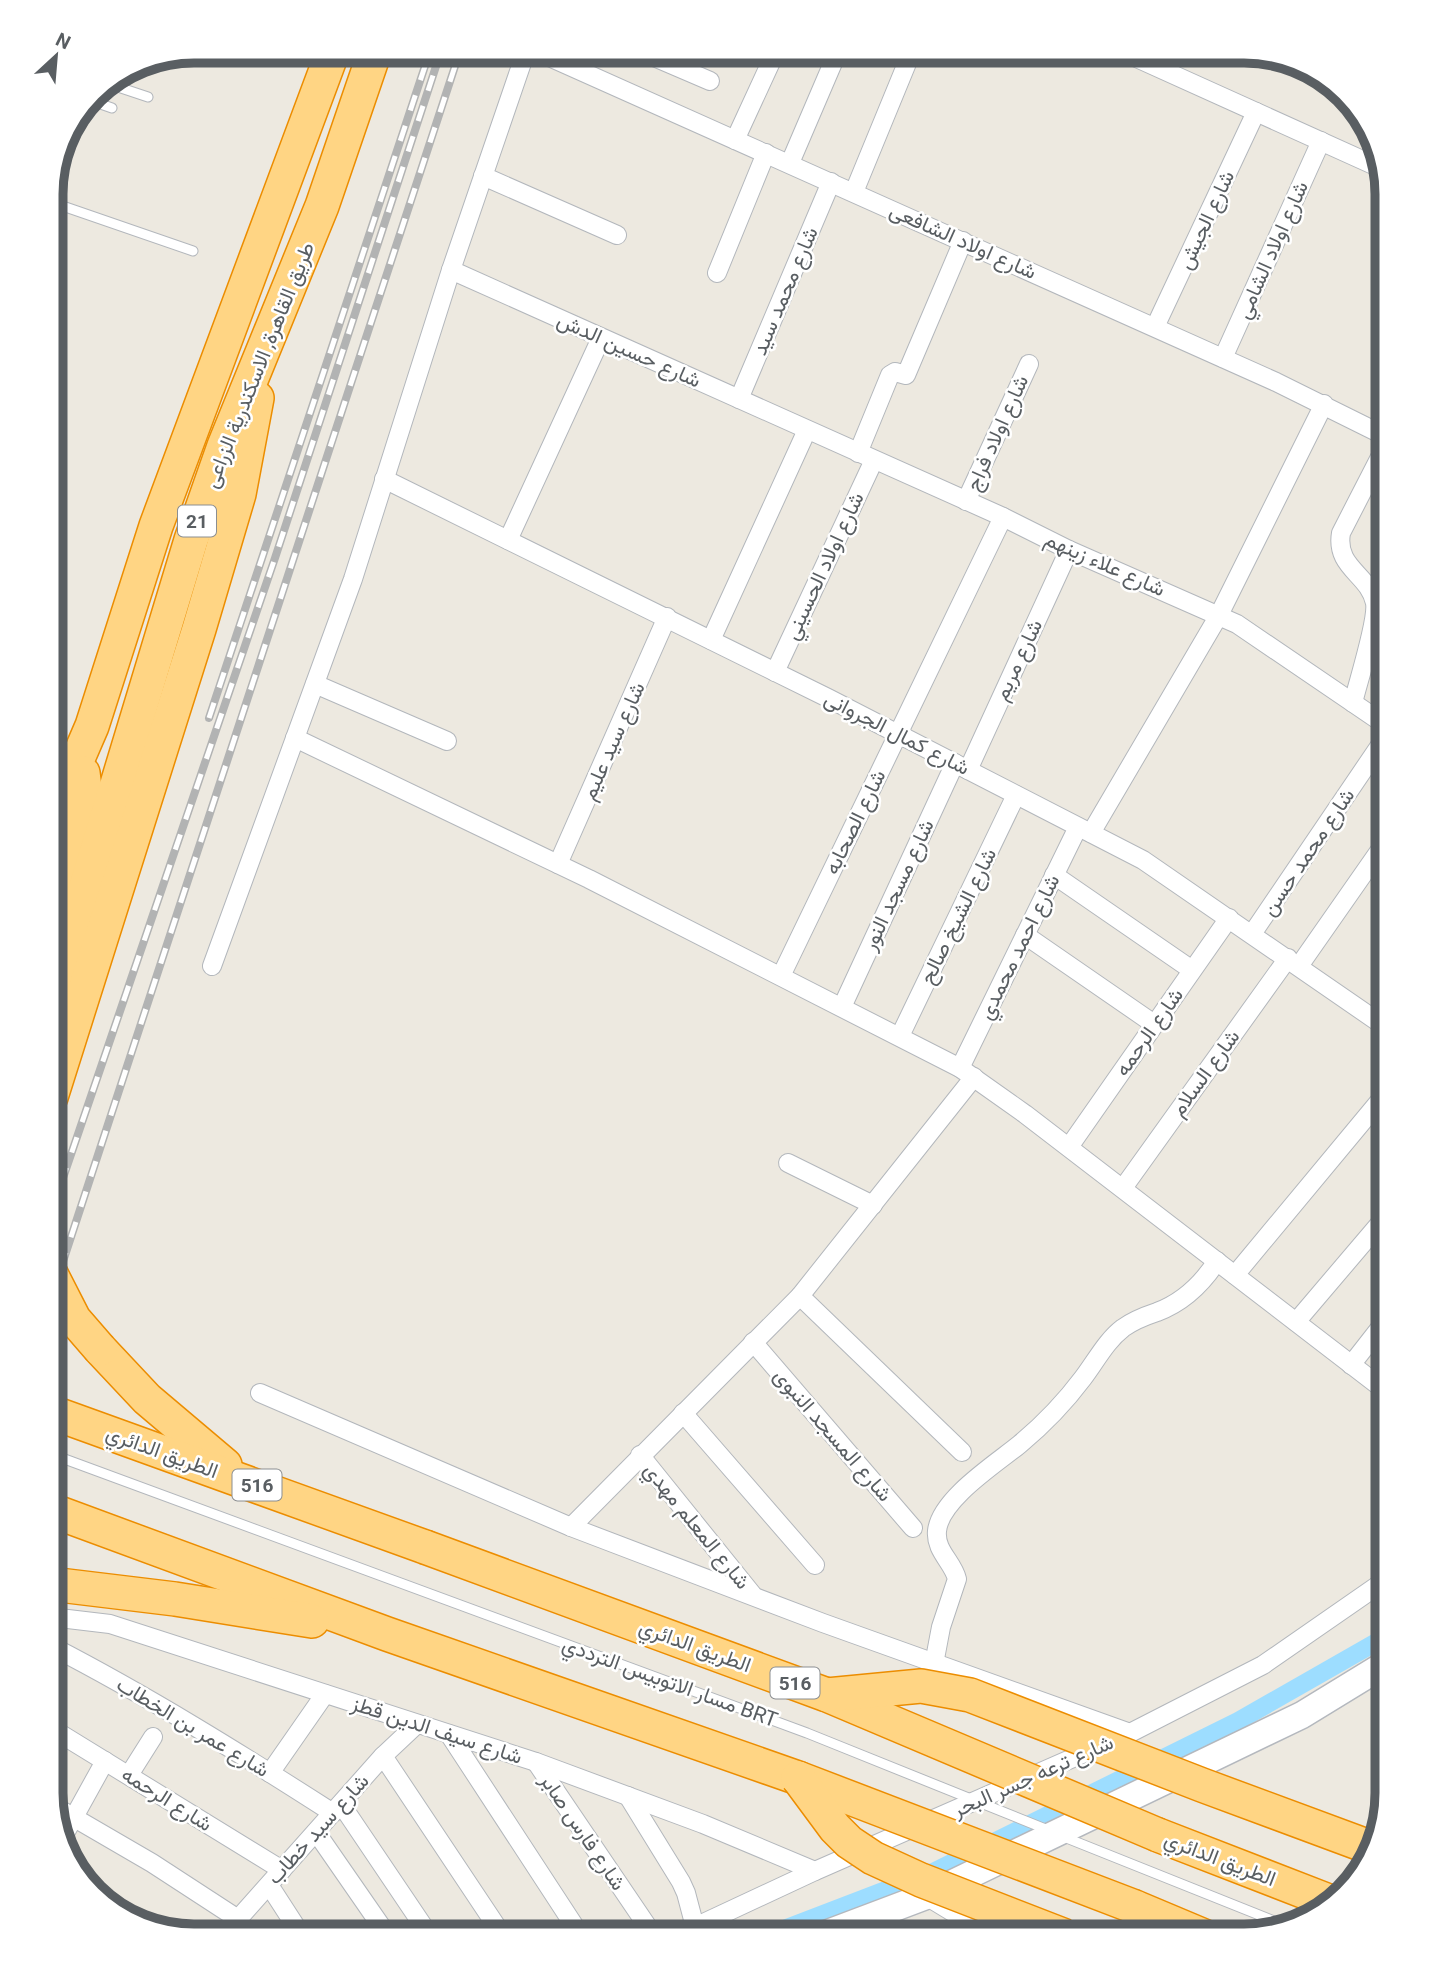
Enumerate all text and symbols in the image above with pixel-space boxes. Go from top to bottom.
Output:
north arrow [21,21,91,91]
text: N [52,28,74,54]
street label: شارع الجيش [1173,167,1241,274]
street label: شارع اولاد الشامي [1231,177,1318,325]
street label: شارع اولاد الشافعى [885,198,1040,286]
street label: شارع محمد سيد [747,223,825,359]
street label: طريق القاهرة, الاسكندرية الزراعى [199,239,320,492]
street label: شارع حسين الدش [553,308,705,394]
street label: شارع اولاد فراج [961,371,1035,495]
street label: شارع اولاد الحسيني [779,488,873,646]
road number: 21 [178,506,216,536]
street label: شارع علاء زينهم [1040,527,1169,603]
street label: شارع مريم [989,616,1049,705]
street label: شارع سيد عليم [576,678,652,805]
street label: شارع كمال الجروانى [819,686,974,782]
street label: شارع الصحابه [819,766,892,879]
street label: شارع محمد حسن [1257,784,1361,921]
street label: شارع مسجد النور [857,816,941,956]
street label: شارع الشيخ صالح [915,844,1003,989]
street label: شارع احمد محمدي [974,871,1069,1026]
street label: شارع الرحمه [1110,983,1190,1082]
street label: شارع السلام [1166,1025,1246,1122]
street label: شارع المسجد النبوى [767,1364,897,1508]
street label: الطريق الدائري [101,1421,221,1488]
street label: شارع المعلم مهدي [635,1458,755,1597]
road number: 516 [232,1470,282,1500]
street label: الطريق الدائري [634,1615,754,1682]
street label: مسار الاتوبيس الترددي BRT [557,1632,781,1737]
road number: 516 [770,1667,820,1698]
street label: شارع عمر بن الخطاب [111,1672,274,1784]
street label: شارع سيف الدين قطز [347,1691,525,1771]
street label: شارع ترعه جسر البحر [948,1730,1118,1824]
street label: شارع الرحمه [116,1762,217,1838]
street label: شارع فارس صابر [533,1768,631,1896]
street label: شارع سيد خطاب [262,1769,375,1890]
street label: الطريق الدائري [1159,1827,1279,1896]

